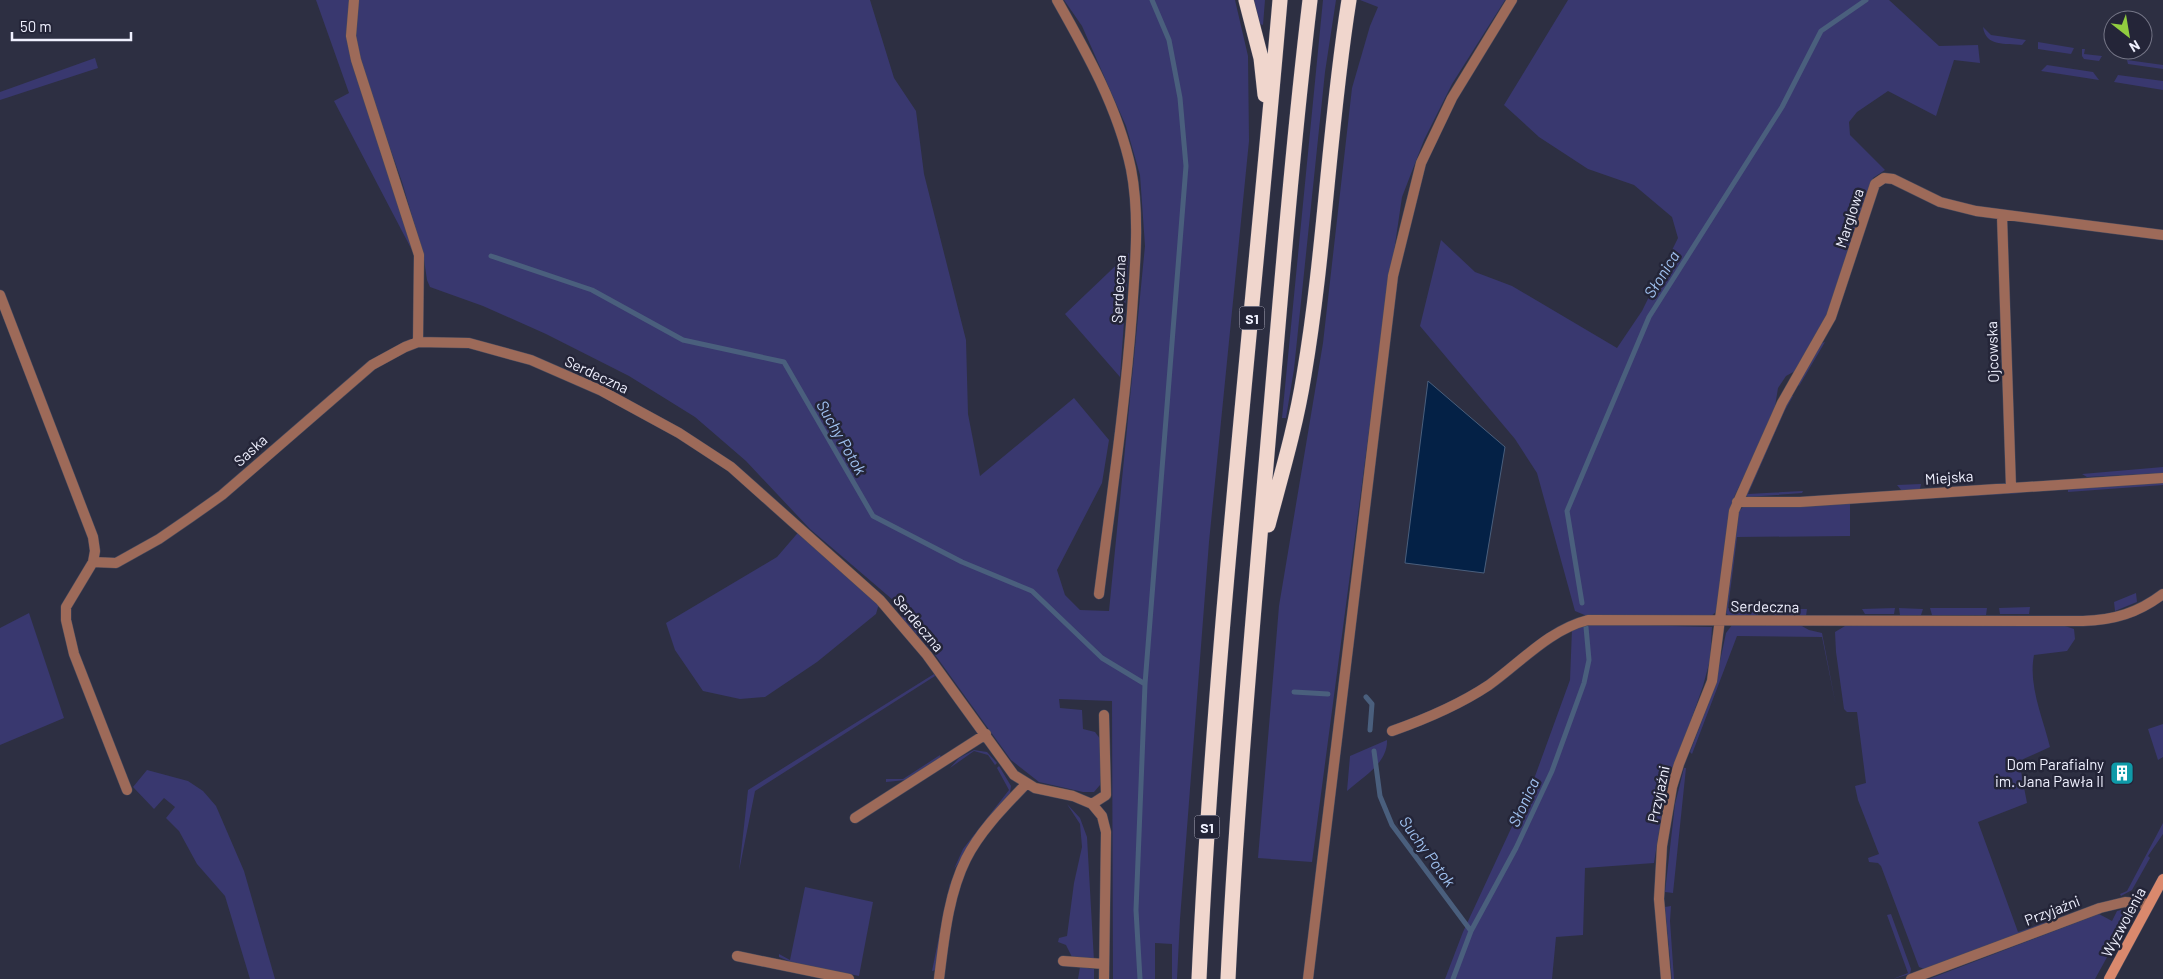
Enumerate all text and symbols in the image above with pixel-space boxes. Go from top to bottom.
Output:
scale bar [12,10,131,42]
north arrow [2103,10,2153,60]
text: 50 m [20,17,52,35]
text: N [2127,37,2143,56]
street label: Marglowa [1831,186,1867,250]
water label: Słonica [1639,247,1683,301]
street label: Serdeczna [1107,254,1129,324]
road number: S1 [1240,306,1264,330]
street label: Ojcowska [1982,321,2002,383]
street label: Serdeczna [562,351,632,397]
water label: Suchy Potok [813,396,871,478]
street label: Saska [230,430,270,470]
street label: Miejska [1924,466,1974,488]
street label: Serdeczna [890,591,948,655]
street label: Serdeczna [1731,596,1799,616]
place label: Dom Parafialny im. Jana Pawła II [1995,755,2104,790]
building icon: Dom Parafialny im. Jana Pawła II [2109,760,2135,786]
street label: Przyjaźni [1643,764,1673,824]
water label: Słonica [1503,775,1543,829]
water label: Suchy Potok [1396,812,1460,890]
road number: S1 [1194,816,1220,839]
street label: Wyzwolenia [2097,884,2149,960]
street label: Przyjaźni [2022,891,2082,929]

